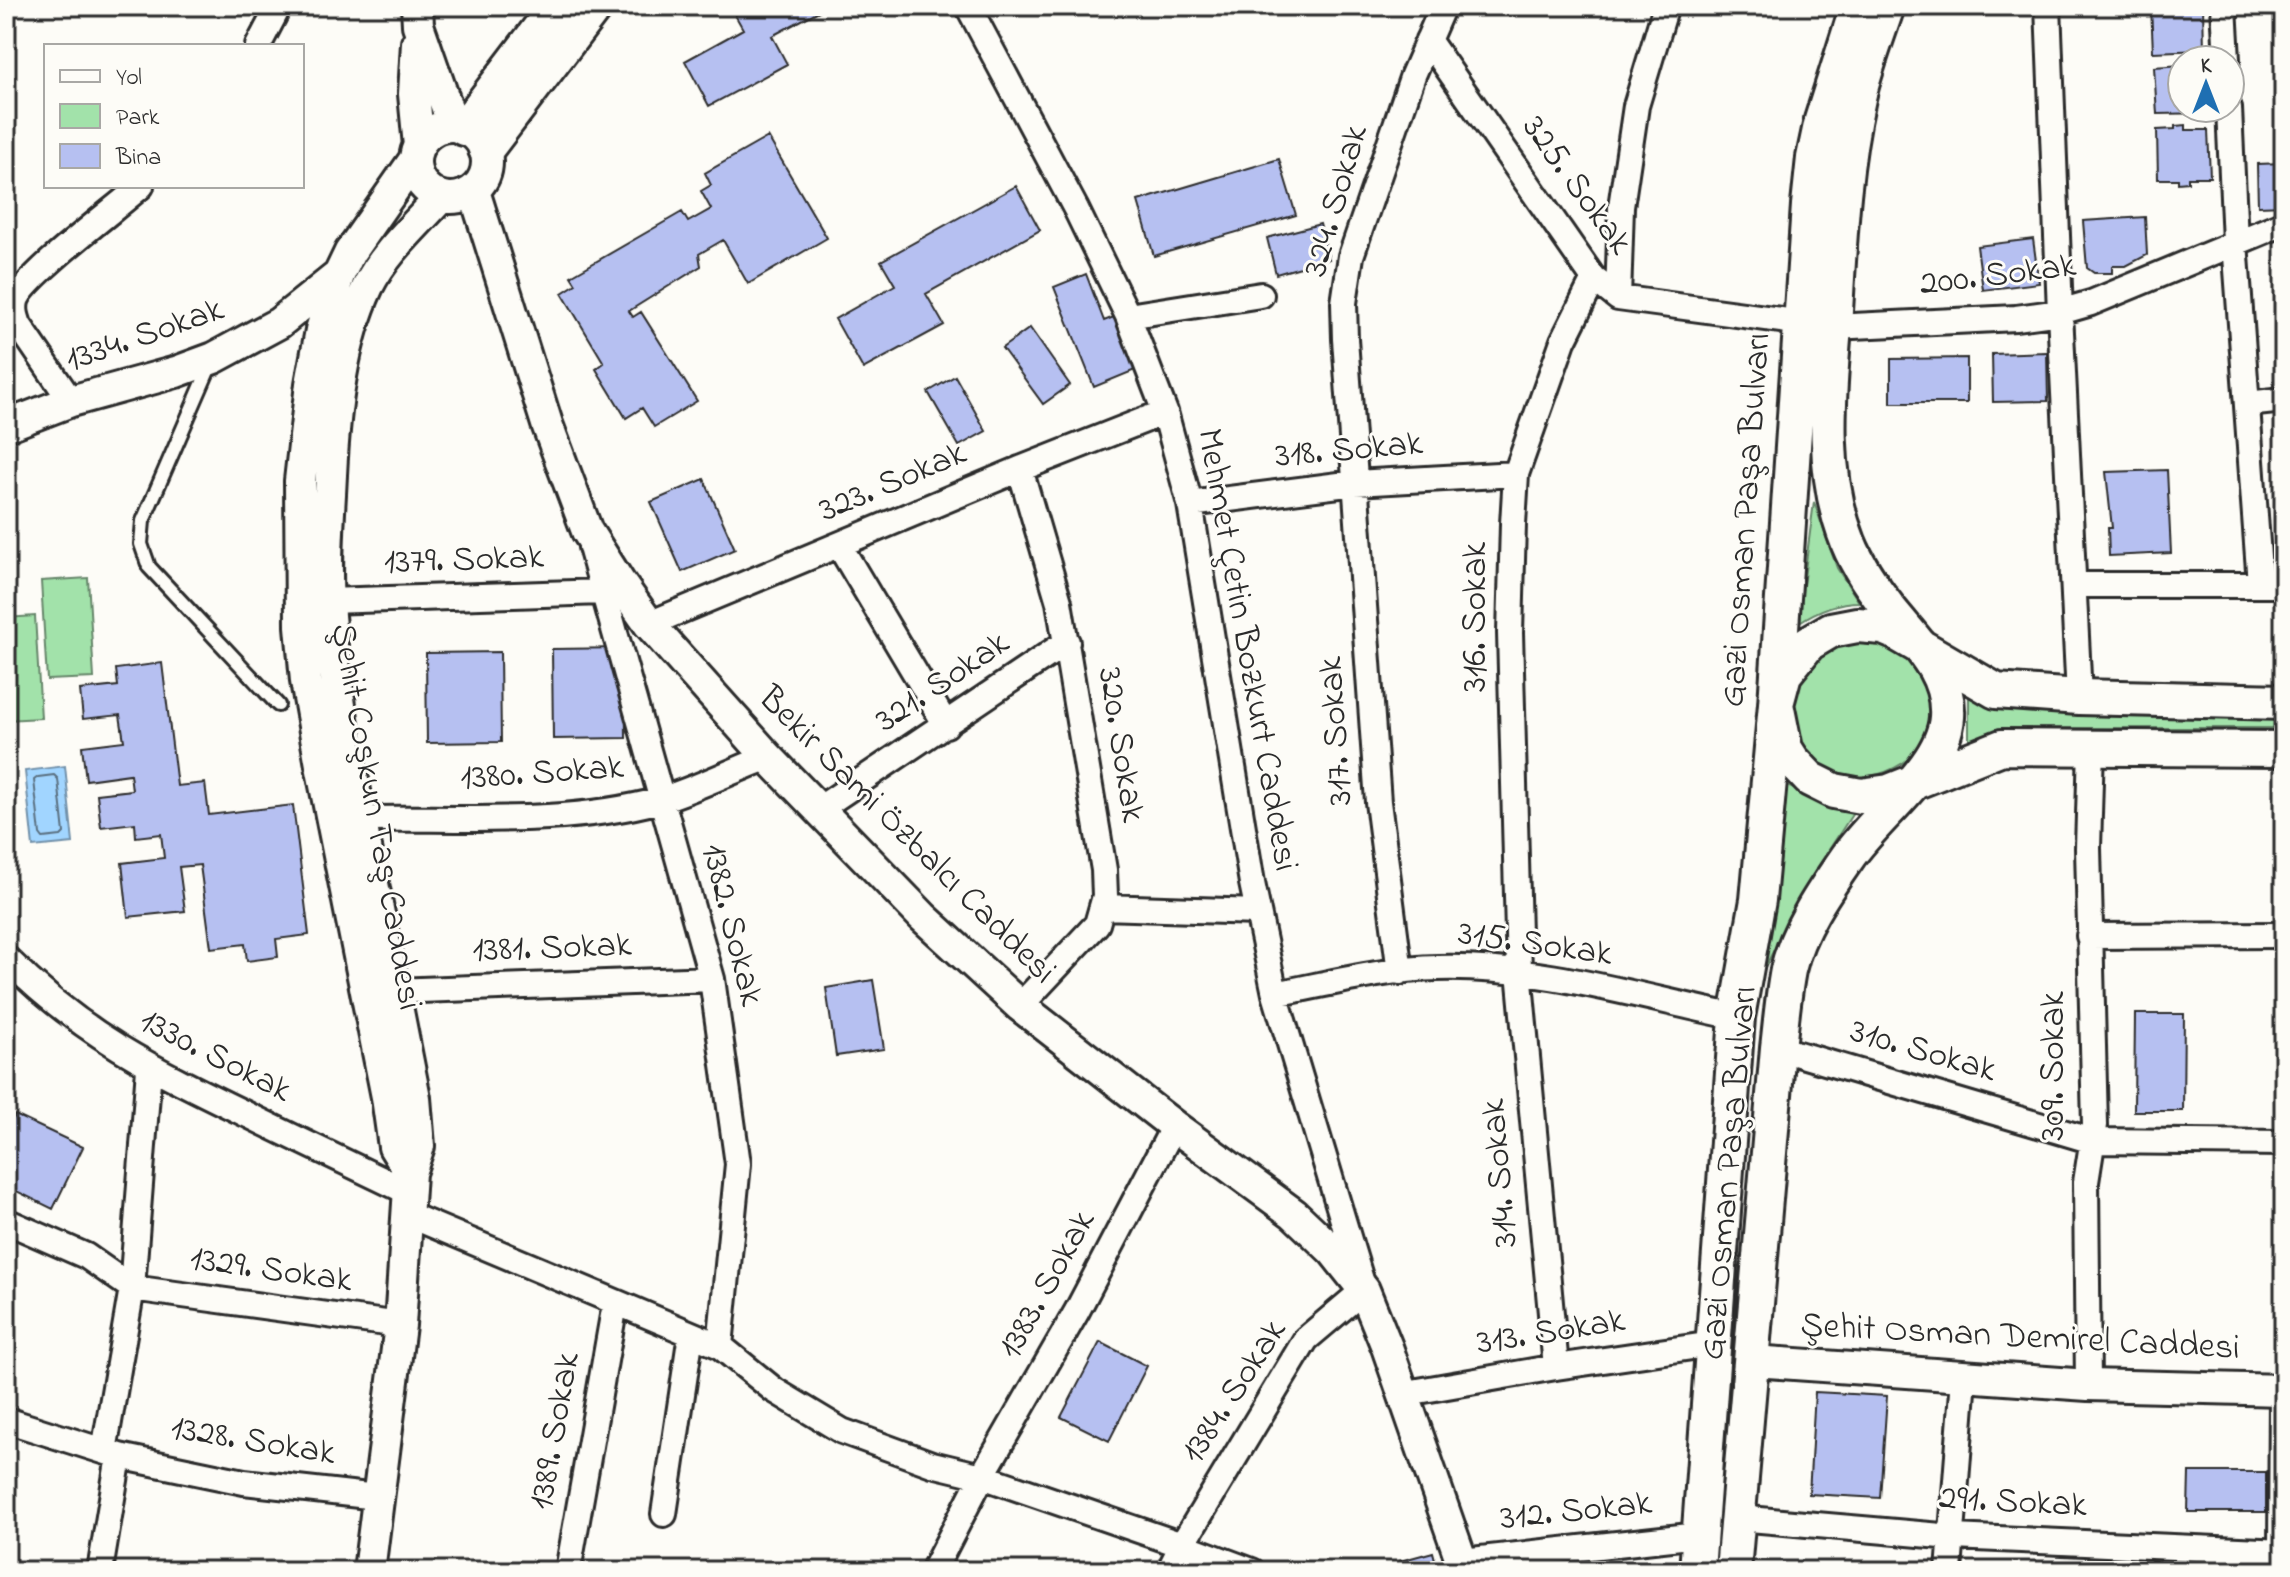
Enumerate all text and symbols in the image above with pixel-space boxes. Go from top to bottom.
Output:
legend [44,44,304,188]
north arrow [2166,44,2246,124]
text: K [2201,51,2213,83]
text: Yol [116,61,142,96]
text: Park [116,101,160,136]
street label: 325. Sokak [1507,105,1645,267]
street label: 324. Sokak [1290,119,1384,283]
text: Bina [115,141,161,176]
street label: 200. Sokak [1917,240,2079,312]
street label: 1334. Sokak [59,284,231,388]
street label: Gazi Osman Paşa Bulvarı [1707,331,1787,709]
street label: 318. Sokak [1273,418,1425,484]
street label: Mehmet Çetin Bozkurt Caddesi [1181,425,1311,875]
street label: 323. Sokak [811,428,975,538]
street label: 1379. Sokak [383,532,545,590]
street label: 316. Sokak [1450,542,1503,692]
street label: 321. Sokak [865,618,1021,748]
street label: Şehit Coşkun Taş Caddesi [315,620,435,1014]
street label: 317. Sokak [1305,654,1369,807]
street label: 320. Sokak [1082,664,1158,827]
street label: Bekir Sami Özbalcı Caddesi [744,674,1068,998]
street label: 1380. Sokak [459,742,626,806]
street label: 1382. Sokak [685,838,777,1012]
street label: 315. Sokak [1455,908,1616,982]
street label: 1381. Sokak [471,920,633,978]
street label: Gazi Osman Paşa Bulvarı [1687,984,1773,1362]
street label: 309. Sokak [2028,991,2081,1141]
street label: 1330. Sokak [130,996,301,1118]
street label: 310. Sokak [1844,1006,2003,1098]
street label: 314. Sokak [1468,1096,1534,1250]
street label: 1383. Sokak [985,1201,1111,1369]
street label: 1329. Sokak [187,1233,356,1309]
street label: 313. Sokak [1473,1295,1629,1371]
street label: Şehit Osman Demirel Caddesi [1799,1300,2241,1376]
street label: 1384. Sokak [1168,1309,1302,1475]
street label: 1389. Sokak [516,1348,596,1514]
street label: 1328. Sokak [167,1403,339,1481]
street label: 291. Sokak [1938,1473,2089,1533]
street label: 312. Sokak [1498,1478,1655,1546]

